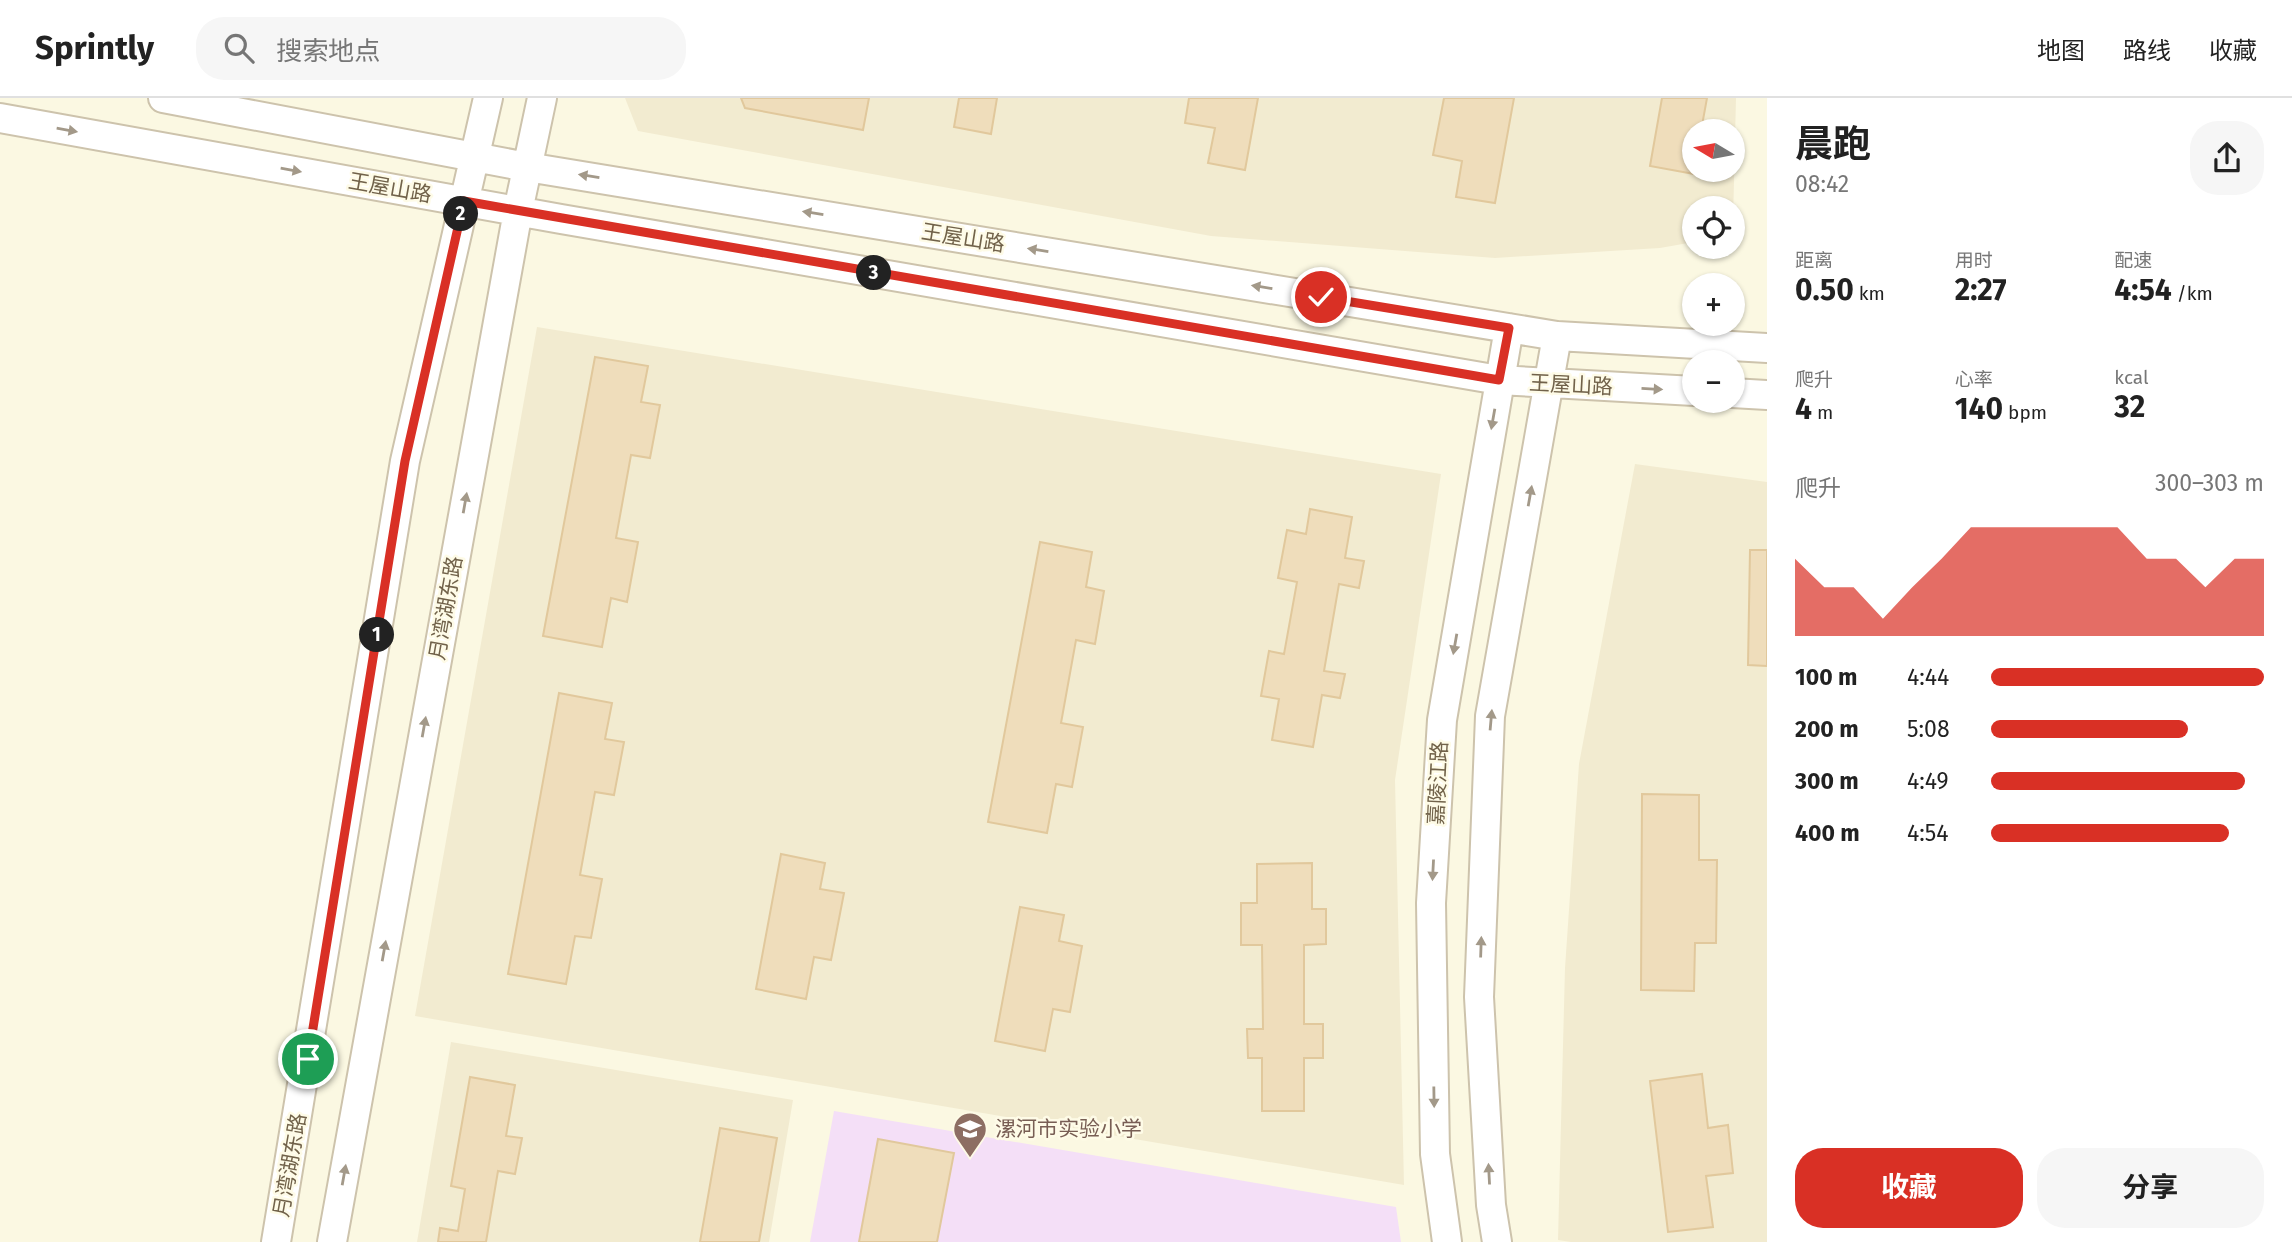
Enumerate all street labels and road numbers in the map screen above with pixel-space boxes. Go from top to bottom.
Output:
street label: 王屋山路 [346,168,434,208]
street label: 王屋山路 [919,219,1007,257]
street label: 王屋山路 [1528,370,1614,400]
street label: 月湾湖东路 [424,554,468,662]
street label: 嘉陵江路 [1423,740,1453,826]
street label: 月湾湖东路 [268,1111,312,1219]

